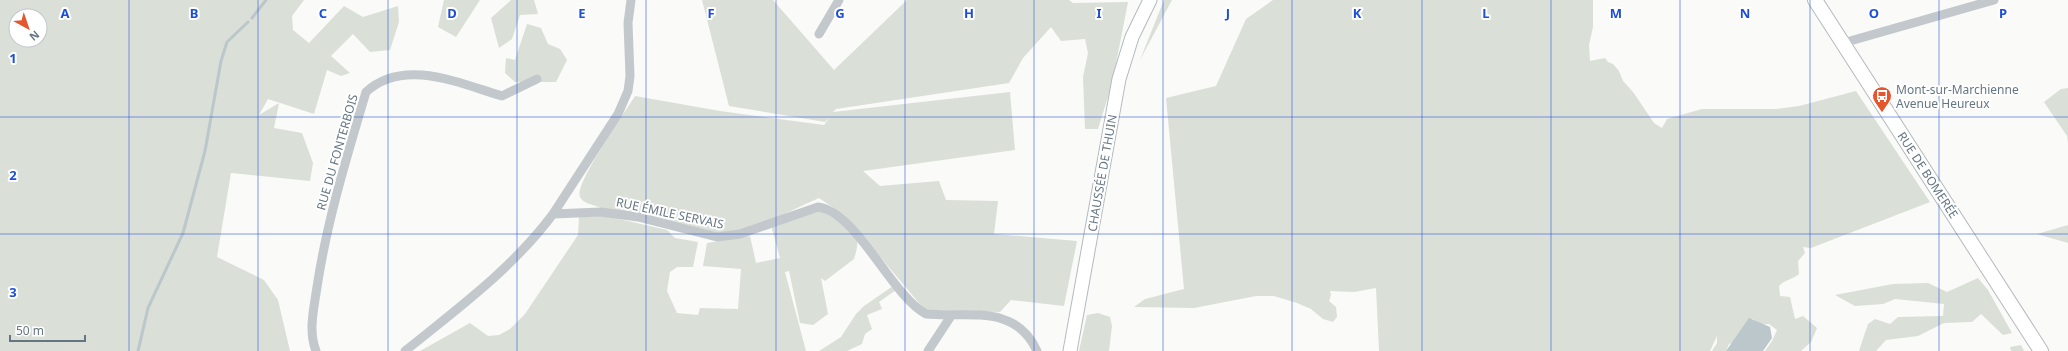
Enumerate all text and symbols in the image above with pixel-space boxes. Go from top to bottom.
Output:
text: A [61,4,70,22]
text: B [190,4,198,22]
text: C [319,4,327,22]
text: D [447,4,457,22]
text: E [578,4,586,22]
text: F [707,4,715,22]
text: G [835,4,845,22]
text: H [964,4,974,22]
text: I [1096,4,1102,22]
text: J [1225,4,1230,22]
text: K [1353,4,1362,22]
text: L [1482,4,1490,22]
text: M [1610,4,1622,22]
text: N [1740,4,1750,22]
text: O [1869,4,1879,22]
text: P [1999,4,2007,22]
north arrow [8,8,48,48]
text: N [26,27,43,45]
text: 1 [9,49,17,67]
place label: Mont-sur-Marchienne Avenue Heureux [1896,81,2019,112]
bus stop icon: Mont-sur-Marchienne Avenue Heureux [1871,85,1893,113]
street label: RUE DU FONTERBOIS [312,92,362,212]
street label: CHAUSSÉE DE THUIN [1083,113,1121,233]
street label: RUE DE BOMERÉE [1894,128,1962,222]
text: 2 [9,166,17,184]
street label: RUE ÉMILE SERVAIS [615,193,726,233]
text: 3 [9,283,17,301]
scale bar [10,317,85,343]
text: 50 m [16,322,44,339]

